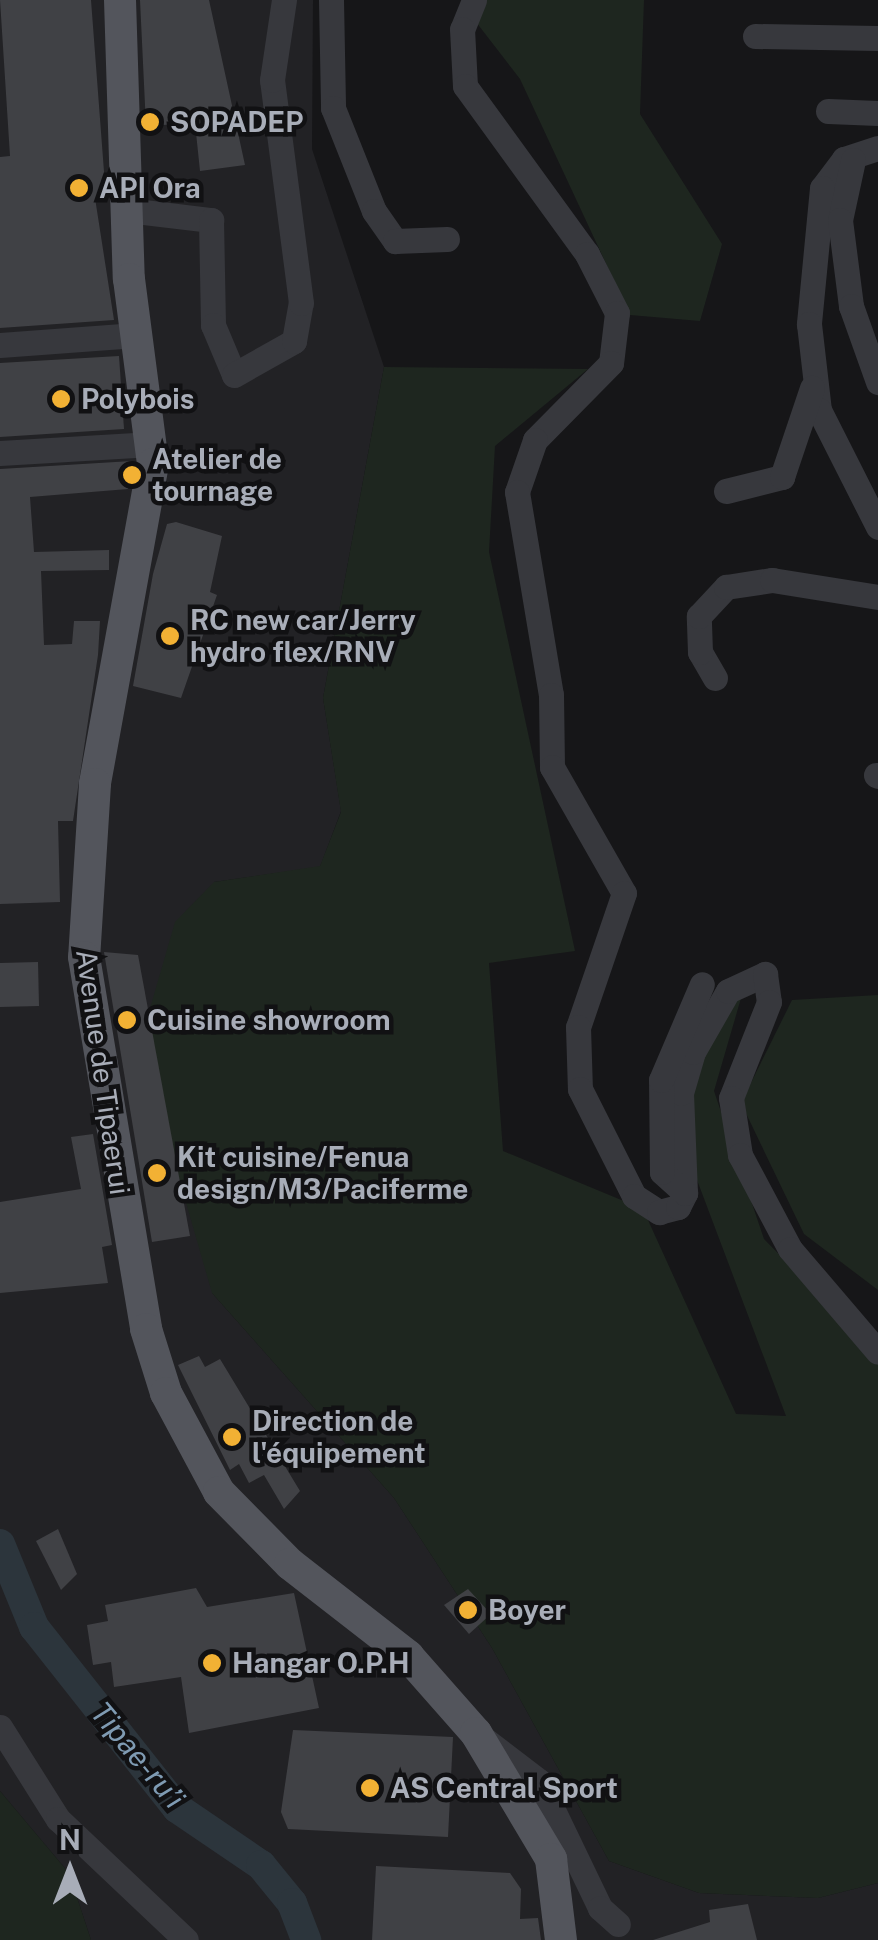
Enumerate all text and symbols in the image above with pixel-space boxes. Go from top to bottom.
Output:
place label: SOPADEP [170,105,303,139]
marker: SOPADEP [139,111,161,133]
place label: API Ora [99,171,201,205]
marker: API Ora [68,177,90,199]
place label: Polybois [81,382,195,416]
marker: Polybois [50,388,72,410]
place label: Atelier de tournage [152,442,282,508]
marker: Atelier de tournage [121,464,143,486]
place label: RC new car/Jerry hydro flex/RNV [190,603,416,669]
marker: RC new car/Jerry hydro flex/RNV [159,625,181,647]
street label: Avenue de Tipaerui [69,947,137,1197]
place label: Cuisine showroom [147,1003,391,1037]
marker: Cuisine showroom [116,1009,138,1031]
place label: Kit cuisine/Fenua design/M3/Paciferme [177,1140,468,1206]
marker: Kit cuisine/Fenua design/M3/Paciferme [146,1162,168,1184]
place label: Direction de l'équipement [252,1404,426,1470]
marker: Direction de l'équipement [221,1426,243,1448]
place label: Boyer [488,1593,566,1627]
marker: Boyer [457,1599,479,1621]
place label: Hangar O.P.H [232,1646,409,1680]
marker: Hangar O.P.H [201,1652,223,1674]
water label: Tipae-ru’i [83,1695,193,1815]
place label: AS Central Sport [390,1771,618,1805]
marker: AS Central Sport [359,1777,381,1799]
north arrow [20,1820,120,1920]
text: N [59,1823,81,1856]

